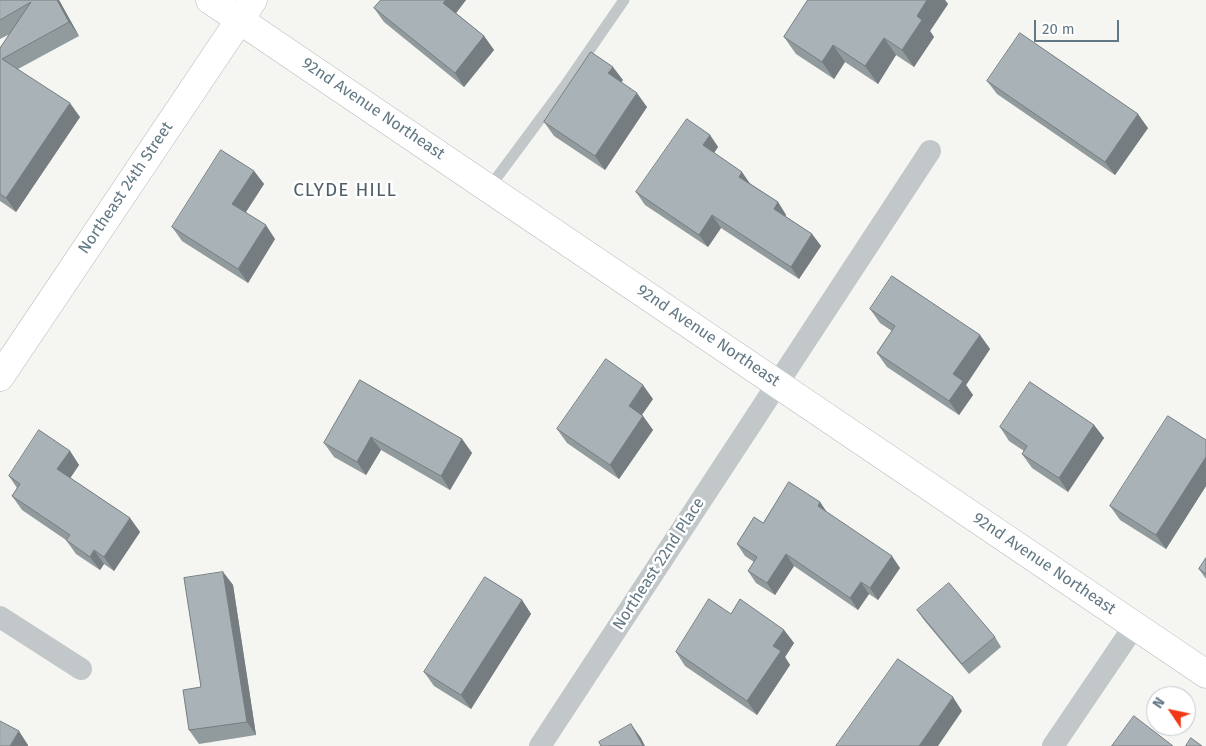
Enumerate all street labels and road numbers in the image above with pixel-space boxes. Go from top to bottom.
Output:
street label: 92nd Avenue Northeast [298,54,448,164]
street label: Northeast 24th Street [75,118,177,258]
street label: 92nd Avenue Northeast [633,281,783,391]
street label: Northeast 22nd Place [609,494,709,634]
street label: 92nd Avenue Northeast [969,509,1119,619]

